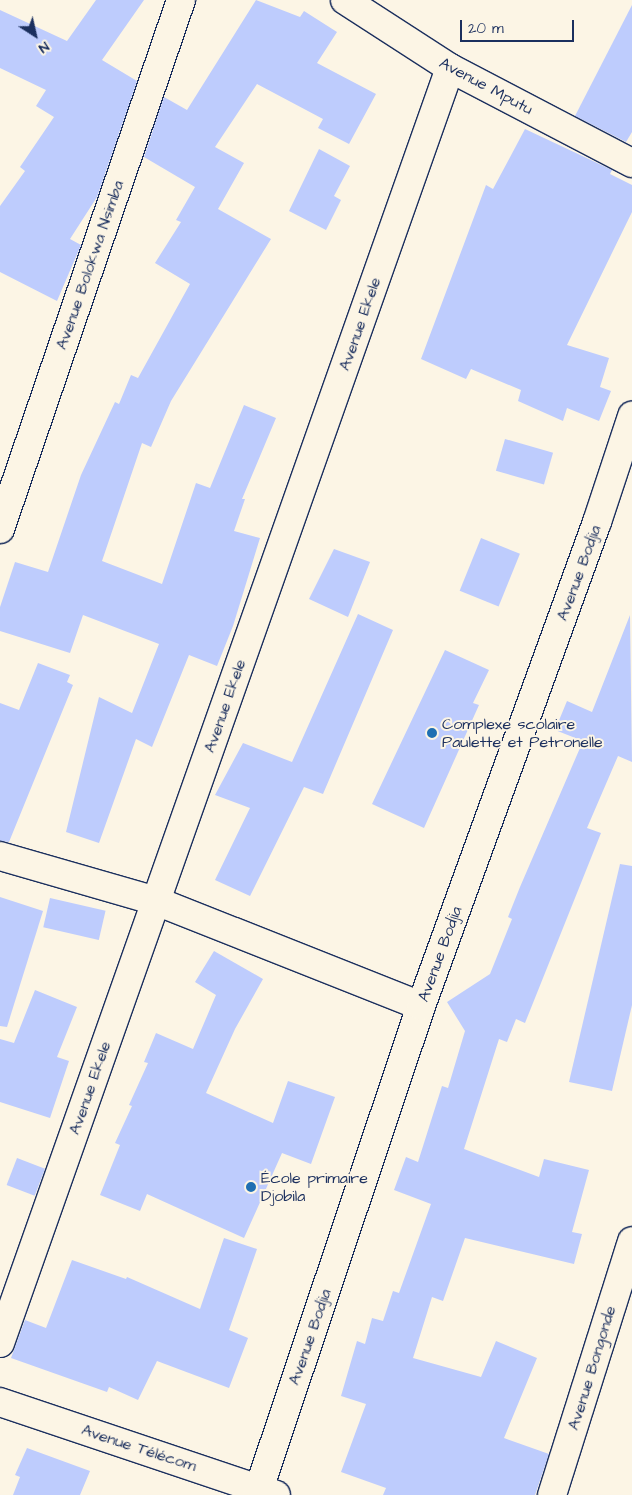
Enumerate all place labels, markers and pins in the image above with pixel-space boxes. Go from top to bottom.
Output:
place label: Complexe scolaire Paulette et Petronelle [442,714,603,752]
marker: Complexe scolaire Paulette et Petronelle [426,727,438,739]
place label: École primaire Djobila [261,1168,368,1206]
marker: École primaire Djobila [245,1181,257,1193]

